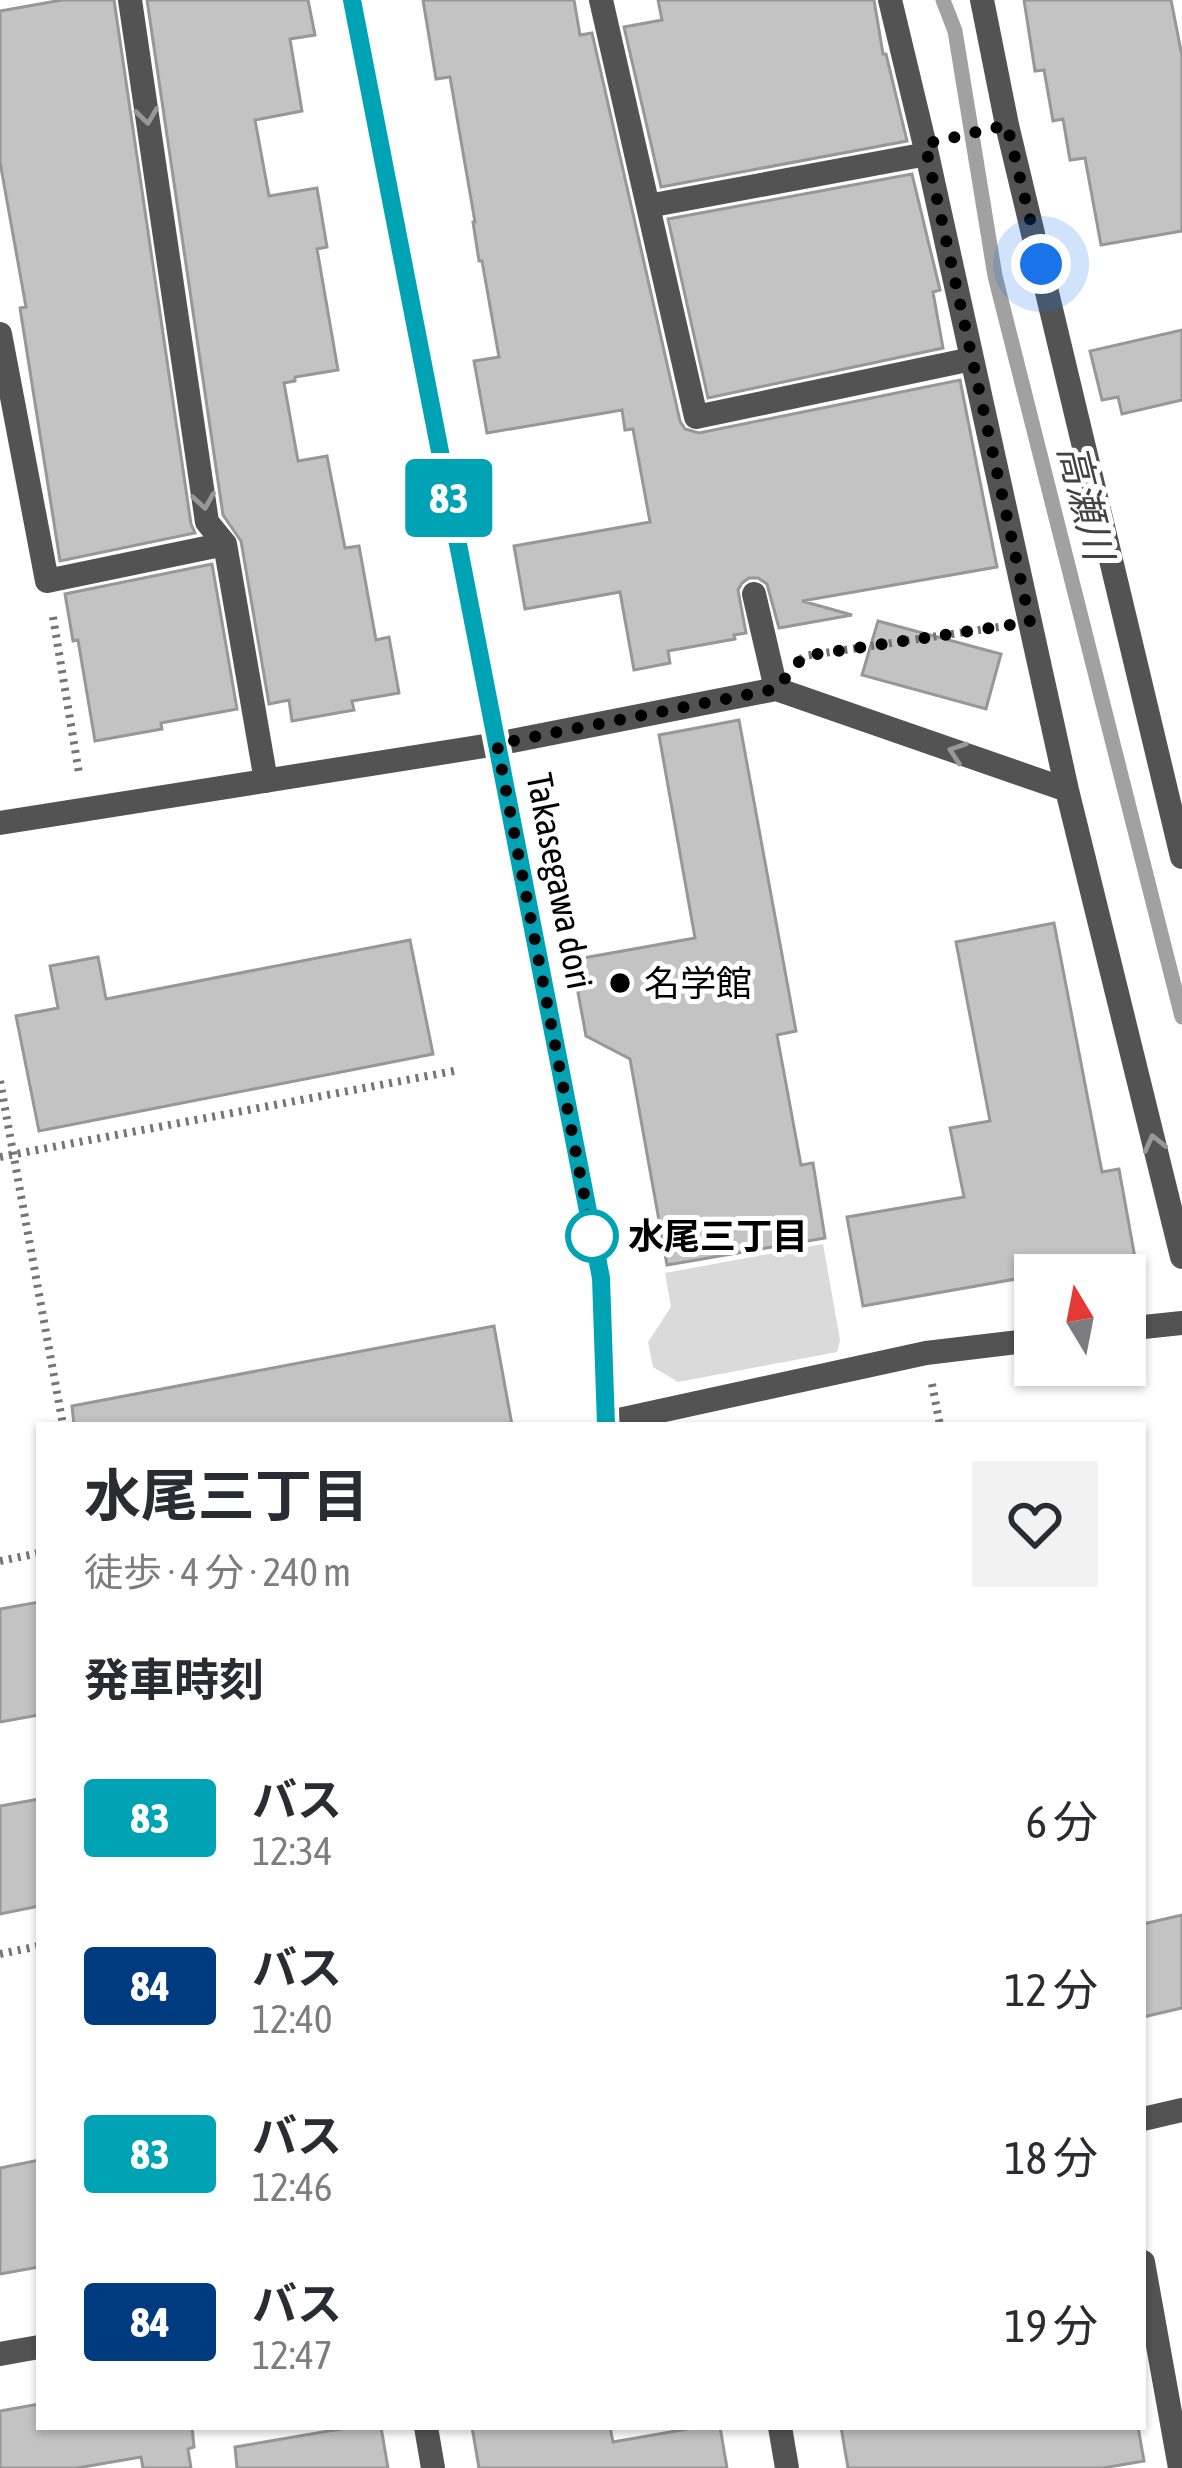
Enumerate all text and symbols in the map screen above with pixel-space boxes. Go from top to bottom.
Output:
one-way arrow [133,106,159,126]
your location [1011,234,1071,294]
water label: 高瀬川 [1050,440,1122,568]
line badge: 83 [395,459,503,537]
text: 83 [429,474,469,522]
one-way arrow [191,491,216,511]
one-way arrow [947,742,968,766]
street label: Takasegawa dori [519,770,601,992]
place label: 名学館 [644,962,752,1004]
marker: 名学館 [607,970,633,996]
one-way arrow [1143,1134,1168,1154]
marker: 水尾三丁目 [567,1211,617,1261]
place label: 水尾三丁目 [628,1215,808,1257]
north arrow [1014,1254,1146,1386]
map controls [1014,1254,1146,1386]
button: heart [972,1461,1098,1587]
text: 水尾三丁目 [84,1463,369,1528]
text: 徒歩 · 4 分 · 240 m [84,1550,351,1594]
text: 発車時刻 [84,1654,264,1706]
text: バス [252,1774,342,1826]
text: 83 [130,1794,170,1842]
text: 6 分 [1026,1796,1098,1848]
text: 12:34 [252,1829,332,1873]
text: バス [252,1942,342,1994]
text: 84 [130,1962,170,2010]
text: 12 分 [1005,1964,1098,2016]
text: 12:40 [252,1997,332,2041]
text: バス [252,2110,342,2162]
text: 83 [130,2130,170,2178]
text: 18 分 [1005,2132,1098,2184]
text: 12:46 [252,2165,332,2209]
text: バス [252,2278,342,2330]
text: 84 [130,2298,170,2346]
text: 19 分 [1005,2300,1098,2352]
text: 12:47 [252,2333,332,2377]

